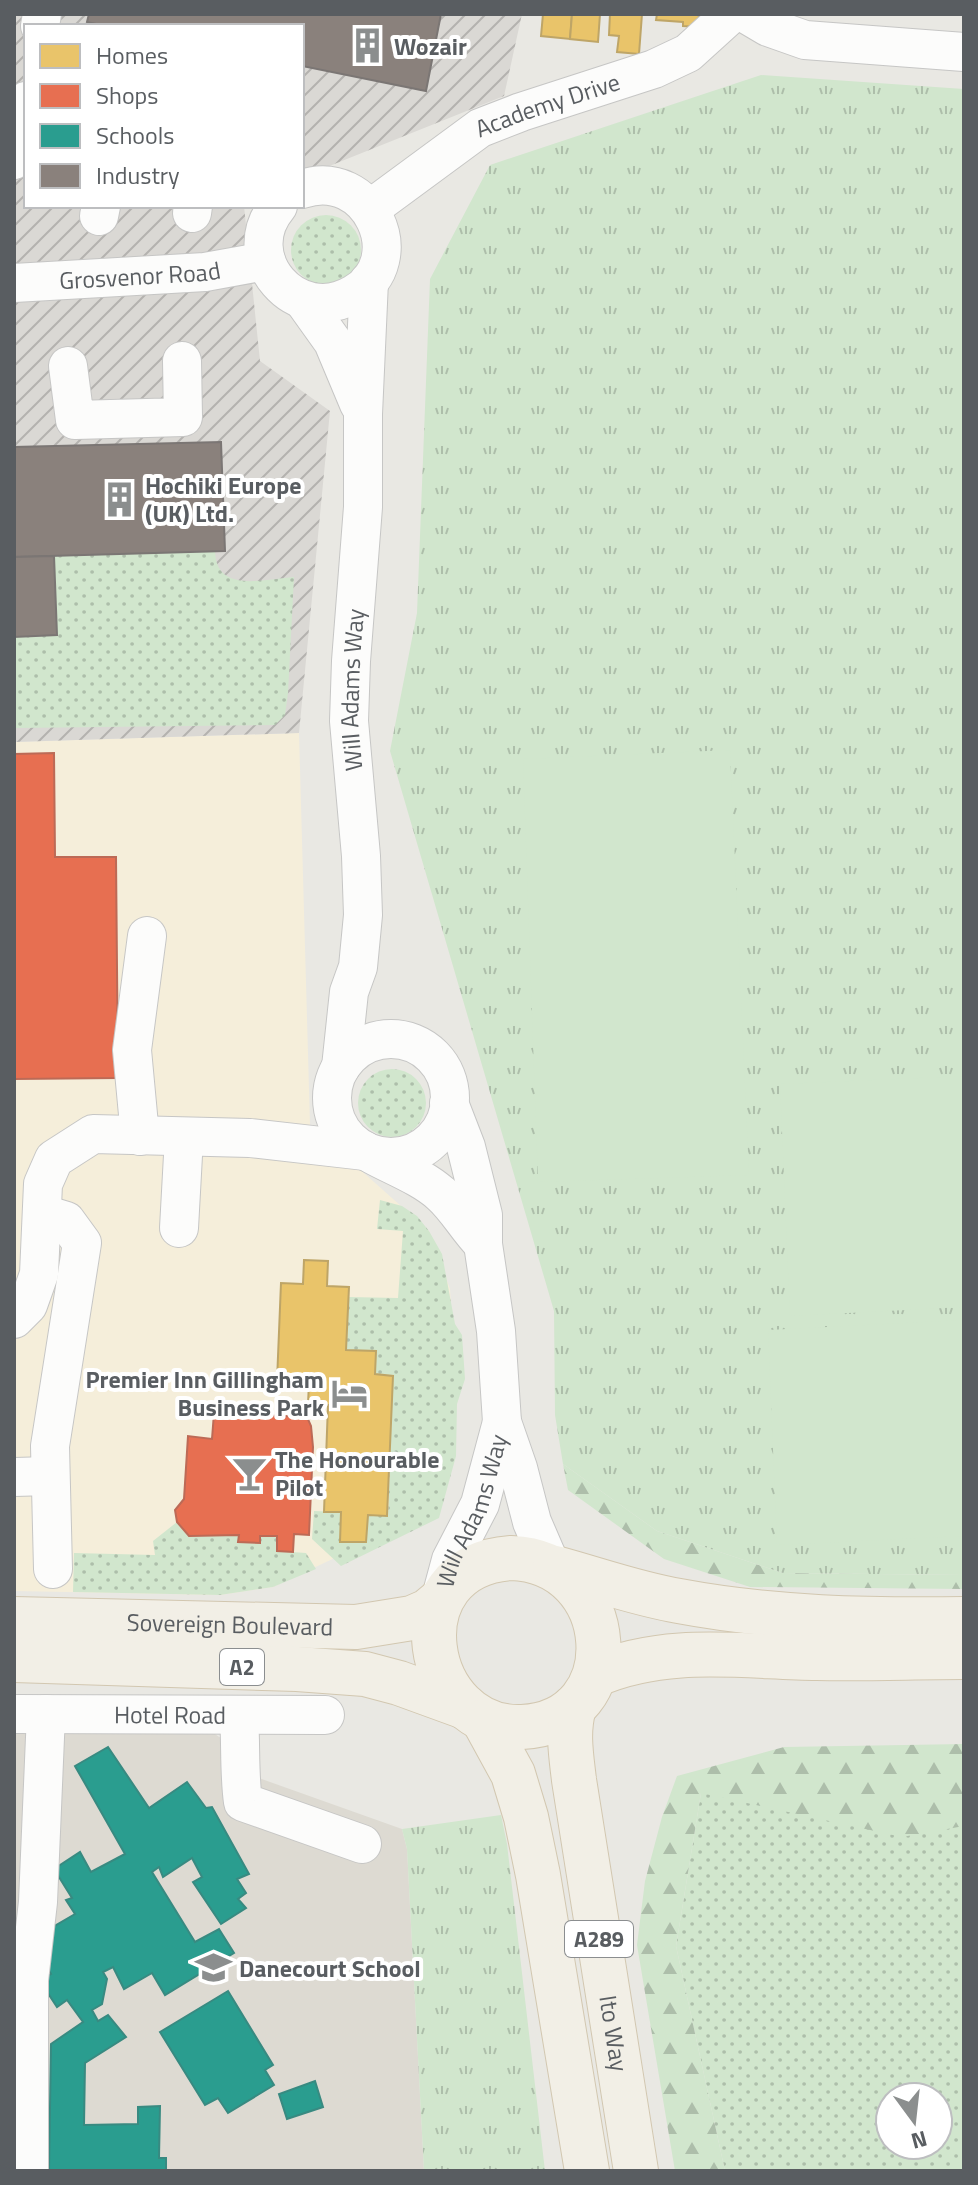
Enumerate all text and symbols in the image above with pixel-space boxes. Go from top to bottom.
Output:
legend [24,24,304,208]
building icon: Wozair [349,27,387,65]
place label: Wozair [394,28,467,64]
text: Homes [96,37,168,73]
street label: Academy Drive [470,63,624,146]
text: Shops [96,77,158,113]
text: Schools [96,117,174,153]
text: Industry [96,157,180,193]
street label: Grosvenor Road [58,252,223,298]
place label: Hochiki Europe (UK) Ltd. [145,467,301,531]
building icon: Hochiki Europe (UK) Ltd. [100,480,138,518]
street label: Will Adams Way [330,607,373,773]
place label: Premier Inn Gillingham Business Park [85,1361,325,1425]
hotel icon: Premier Inn Gillingham Business Park [331,1374,369,1412]
street label: Will Adams Way [426,1430,516,1592]
place label: The Honourable Pilot [275,1441,440,1505]
bar icon: The Honourable Pilot [230,1454,268,1492]
street label: Sovereign Boulevard [126,1604,334,1644]
road number: A2 [220,1649,264,1685]
street label: Hotel Road [114,1696,226,1733]
road number: A289 [565,1921,633,1957]
school or university icon: Danecourt School [194,1949,232,1987]
place label: Danecourt School [239,1950,421,1986]
street label: Ito Way [590,1993,638,2074]
north arrow [874,2081,954,2161]
text: N [907,2122,931,2159]

